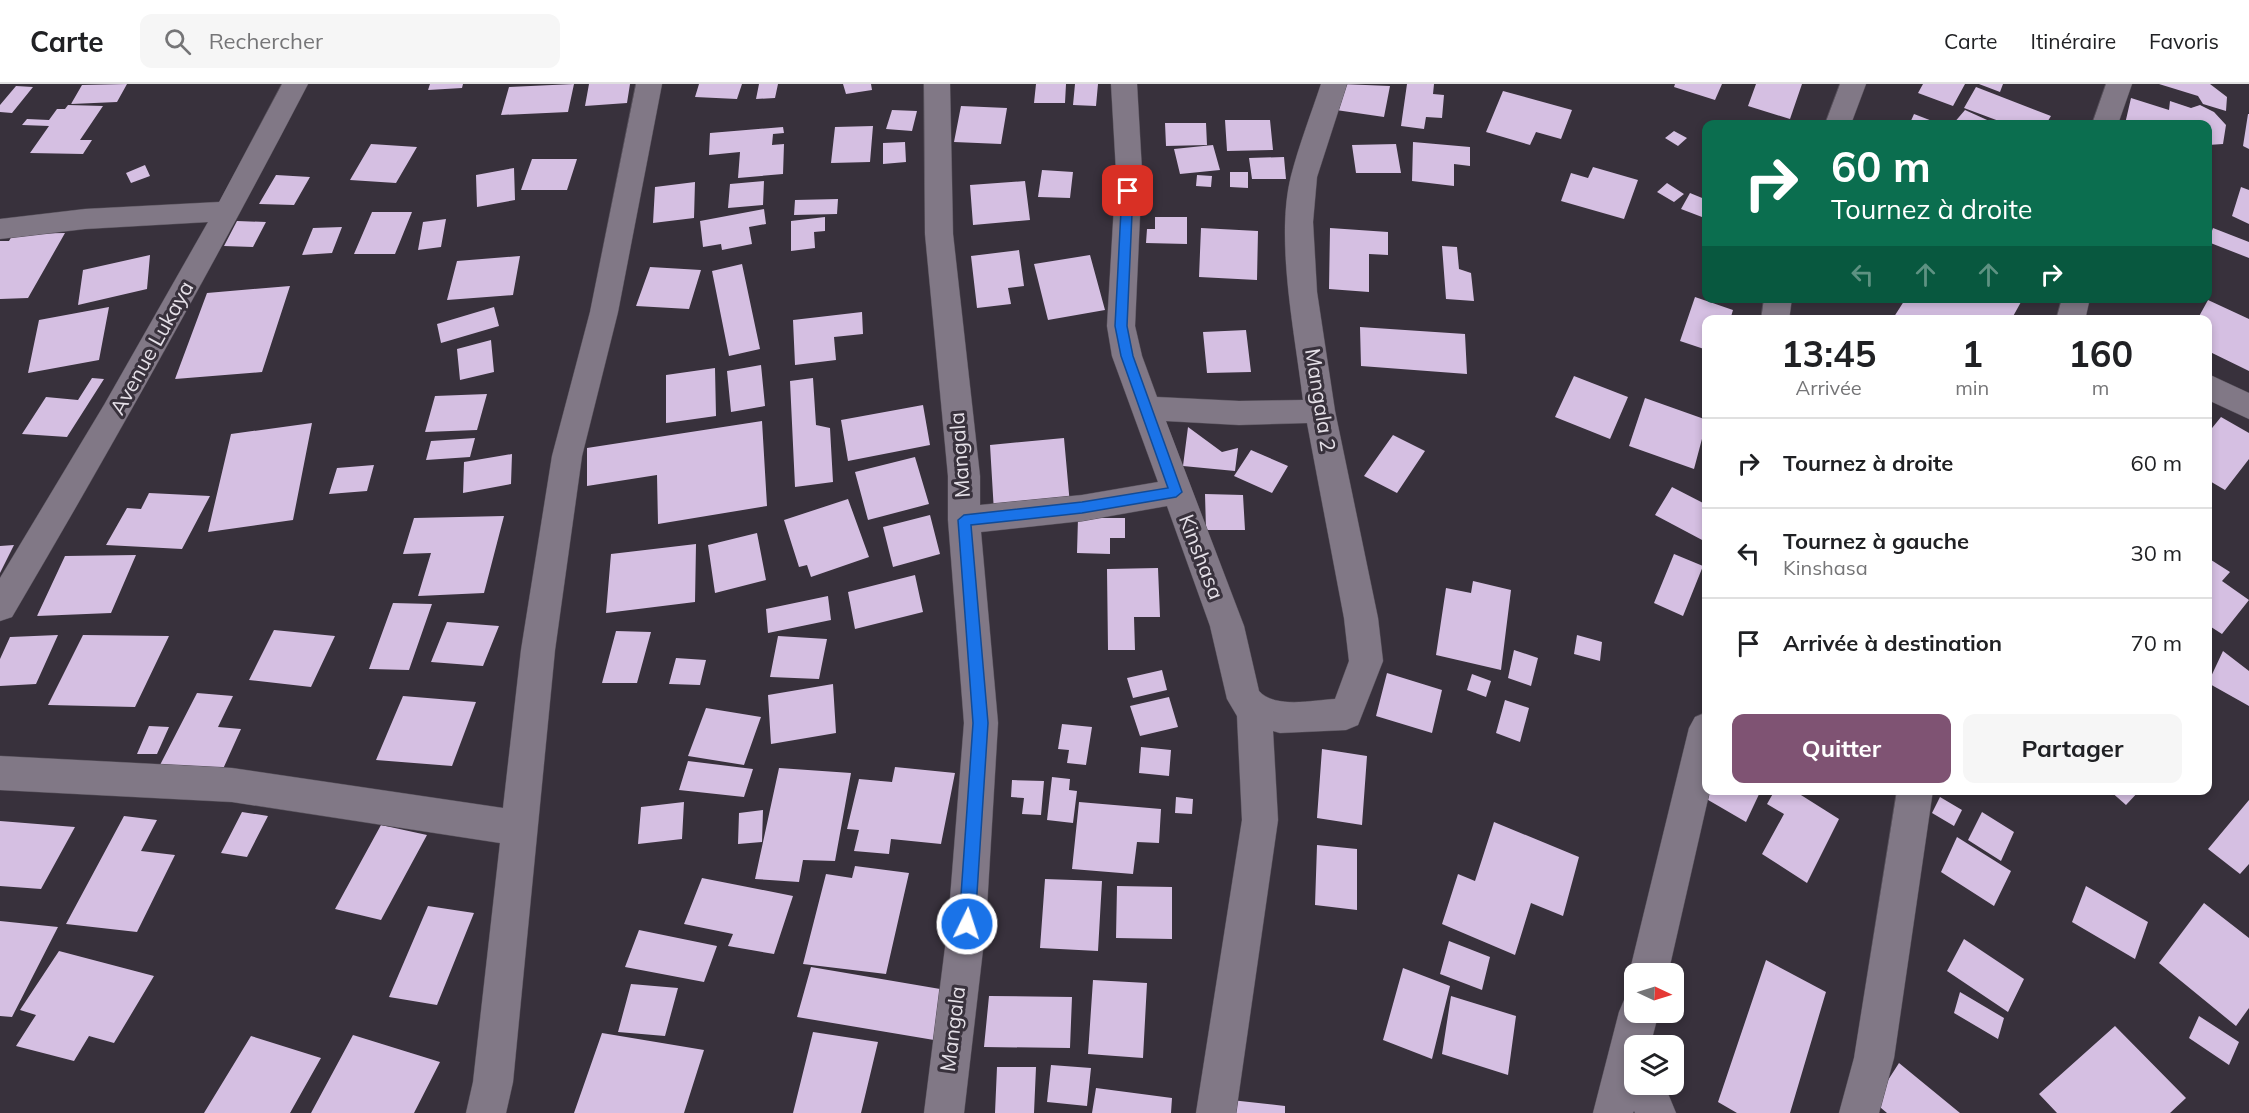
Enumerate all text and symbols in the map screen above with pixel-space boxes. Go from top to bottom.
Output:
search box [140,14,560,68]
text: Carte [30,24,104,59]
icon: search [161,25,194,58]
text: Rechercher [209,27,323,55]
text: Carte [1944,28,1998,54]
text: Itinéraire [2031,28,2116,54]
text: Favoris [2149,28,2219,54]
text: 60 m [1831,140,1931,193]
icon: right [1732,144,1810,222]
pin [1102,165,1153,216]
icon: arrive [1111,174,1144,207]
text: Tournez à droite [1831,192,2032,226]
icon: left [1846,258,1879,291]
icon: ahead [1909,258,1942,291]
icon: ahead [1972,258,2005,291]
icon: right [2035,258,2068,291]
street label: Avenue Lukaya [104,276,199,419]
text: 13:45 [1781,331,1876,376]
text: 1 [1961,331,1983,376]
text: 160 [2068,331,2133,376]
street label: Mangala 2 [1300,347,1342,453]
text: Arrivée [1796,375,1862,400]
text: min [1955,375,1989,400]
text: m [2092,375,2109,400]
street label: Mangala [943,411,975,499]
icon: right [1732,447,1765,480]
text: Tournez à droite [1783,449,1953,477]
text: 60 m [2131,449,2182,477]
street label: Kinshasa [1174,510,1230,603]
text: Tournez à gauche [1783,527,1969,555]
icon: left [1732,537,1765,570]
text: 30 m [2131,539,2182,567]
text: Kinshasa [1783,555,1868,580]
icon: arrive [1732,627,1765,660]
text: Arrivée à destination [1783,629,2002,657]
text: 70 m [2131,629,2182,657]
button: Quitter [1732,714,1951,783]
button: Partager [1963,714,2182,783]
position arrow [935,892,999,956]
north arrow [1624,963,1684,1023]
map controls [1624,963,1684,1095]
street label: Mangala [934,985,970,1073]
button: layers [1624,1035,1684,1095]

